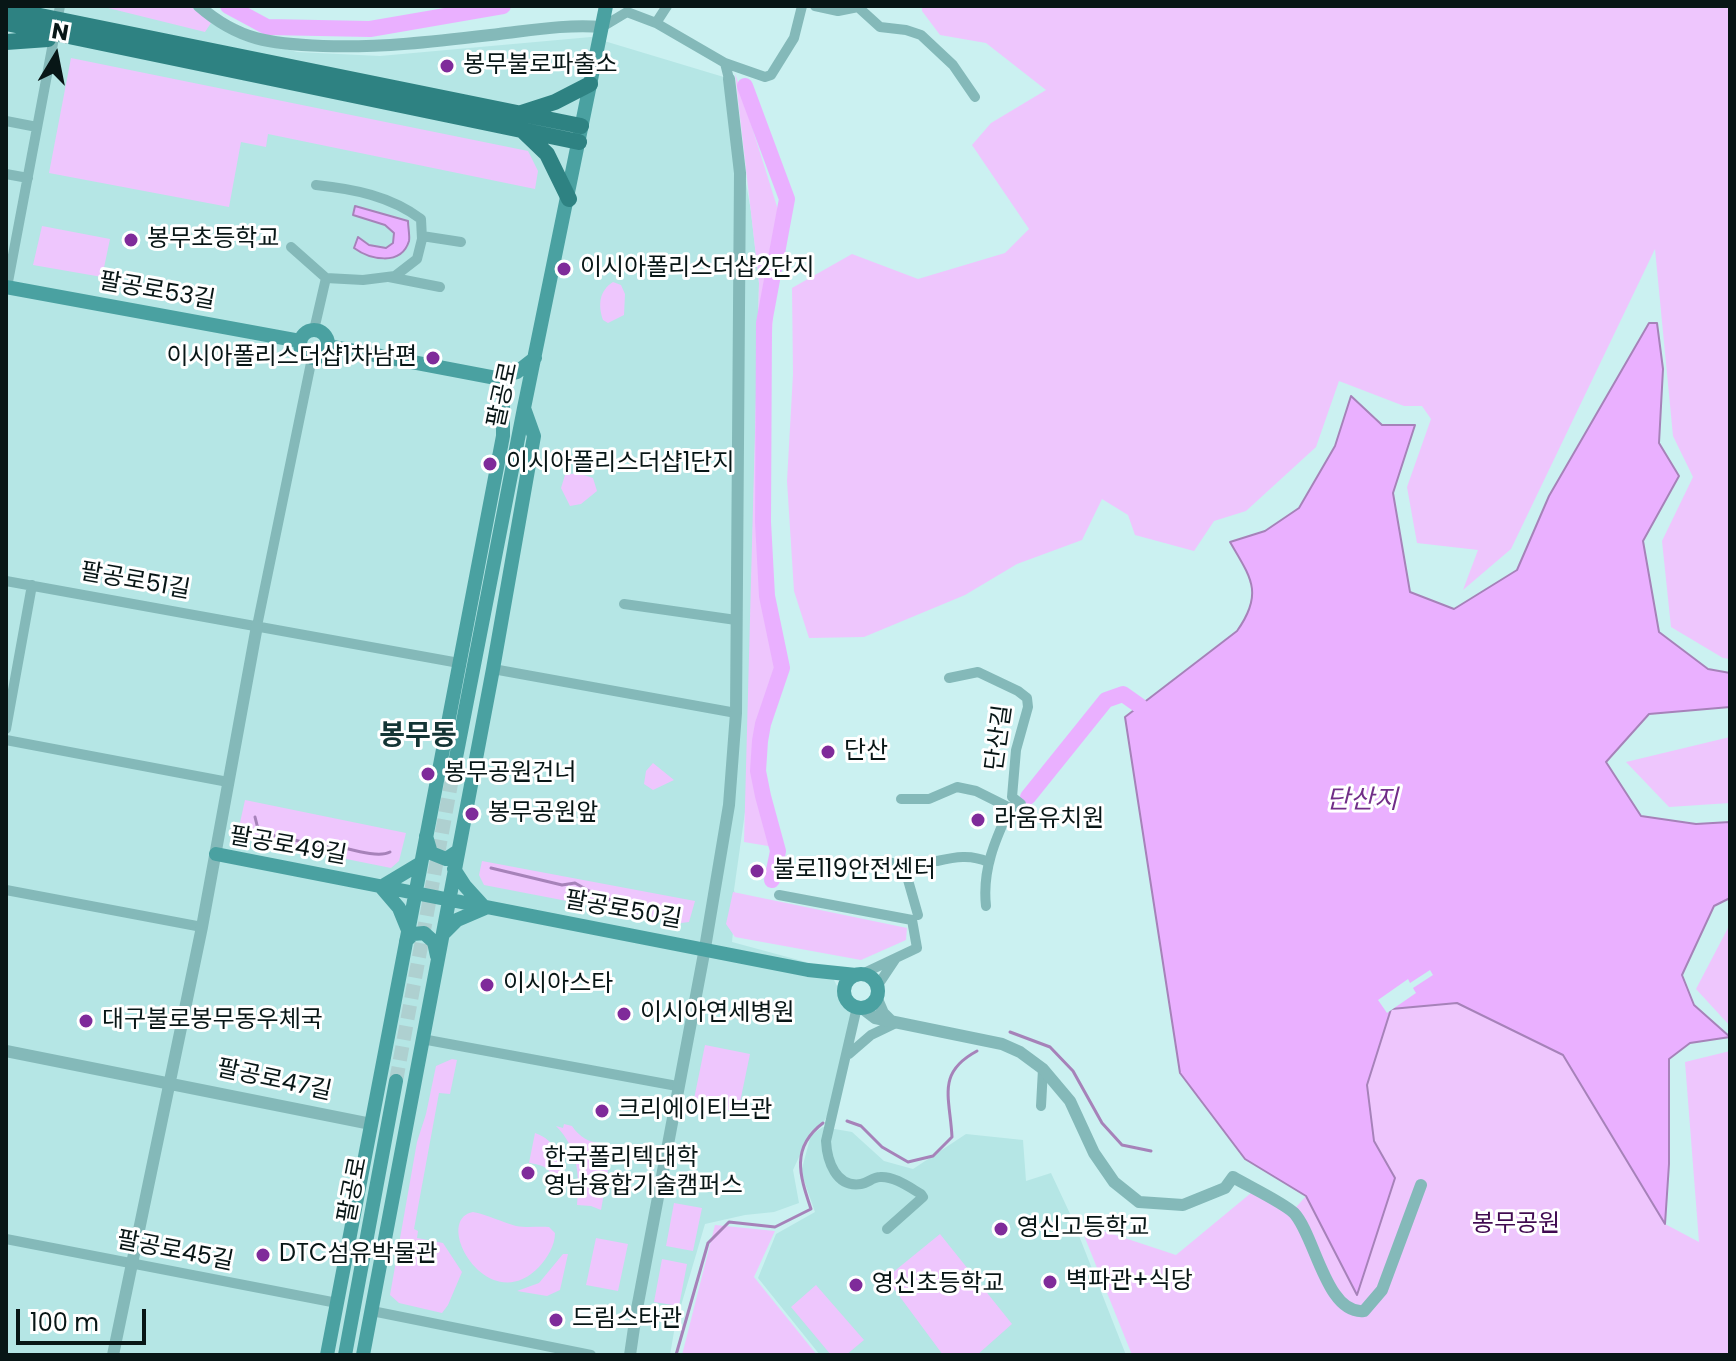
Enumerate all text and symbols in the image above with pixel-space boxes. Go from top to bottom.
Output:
text: N [49,15,71,49]
north arrow [16,16,96,96]
place label: 봉무불로파출소 [463,52,618,80]
marker: 봉무불로파출소 [438,57,456,75]
place label: 봉무초등학교 [147,226,279,254]
marker: 봉무초등학교 [122,231,140,249]
place label: 이시아폴리스더샵2단지 [580,255,815,283]
marker: 이시아폴리스더샵2단지 [555,260,573,278]
street label: 팔공로53길 [97,268,217,316]
place label: 이시아폴리스더샵1차남편 [166,344,417,372]
marker: 이시아폴리스더샵1차남편 [424,349,442,367]
street label: 팔공로 [483,360,525,430]
place label: 이시아폴리스더샵1단지 [506,450,734,478]
marker: 이시아폴리스더샵1단지 [481,455,499,473]
street label: 팔공로51길 [78,558,192,606]
street label: 단산길 [981,703,1019,773]
district label: 봉무동 [379,720,457,754]
place label: 단산 [844,738,888,766]
marker: 단산 [819,743,837,761]
place label: 봉무공원건너 [444,760,576,788]
marker: 봉무공원건너 [419,765,437,783]
water label: 단산지 [1326,785,1398,817]
place label: 봉무공원앞 [488,800,598,828]
marker: 봉무공원앞 [463,805,481,823]
place label: 라움유치원 [994,806,1104,834]
marker: 라움유치원 [969,811,987,829]
street label: 팔공로49길 [227,823,349,871]
place label: 불로119안전센터 [773,857,936,885]
marker: 불로119안전센터 [748,862,766,880]
street label: 팔공로50길 [562,887,684,935]
place label: 이시아스타 [503,971,613,999]
marker: 이시아스타 [478,976,496,994]
place label: 이시아연세병원 [640,1000,795,1028]
marker: 이시아연세병원 [615,1005,633,1023]
place label: 대구불로봉무동우체국 [102,1007,323,1035]
marker: 대구불로봉무동우체국 [77,1012,95,1030]
street label: 팔공로47길 [214,1055,334,1107]
place label: 크리에이티브관 [618,1097,773,1125]
marker: 크리에이티브관 [593,1102,611,1120]
place label: 한국폴리텍대학 영남융합기술캠퍼스 [544,1145,743,1201]
street label: 팔공로 [334,1155,374,1225]
marker: 한국폴리텍대학 영남융합기술캠퍼스 [519,1164,537,1182]
park label: 봉무공원 [1472,1211,1560,1239]
place label: 영신고등학교 [1017,1215,1149,1243]
marker: 영신고등학교 [992,1220,1010,1238]
street label: 팔공로45길 [114,1227,236,1277]
place label: DTC섬유박물관 [279,1241,438,1269]
marker: DTC섬유박물관 [254,1246,272,1264]
place label: 벽파관+식당 [1066,1268,1193,1296]
place label: 영신초등학교 [872,1271,1004,1299]
marker: 벽파관+식당 [1041,1273,1059,1291]
marker: 영신초등학교 [847,1276,865,1294]
scale bar [20,1293,150,1343]
text: 100 m [30,1306,99,1339]
place label: 드림스타관 [572,1306,682,1334]
marker: 드림스타관 [547,1311,565,1329]

